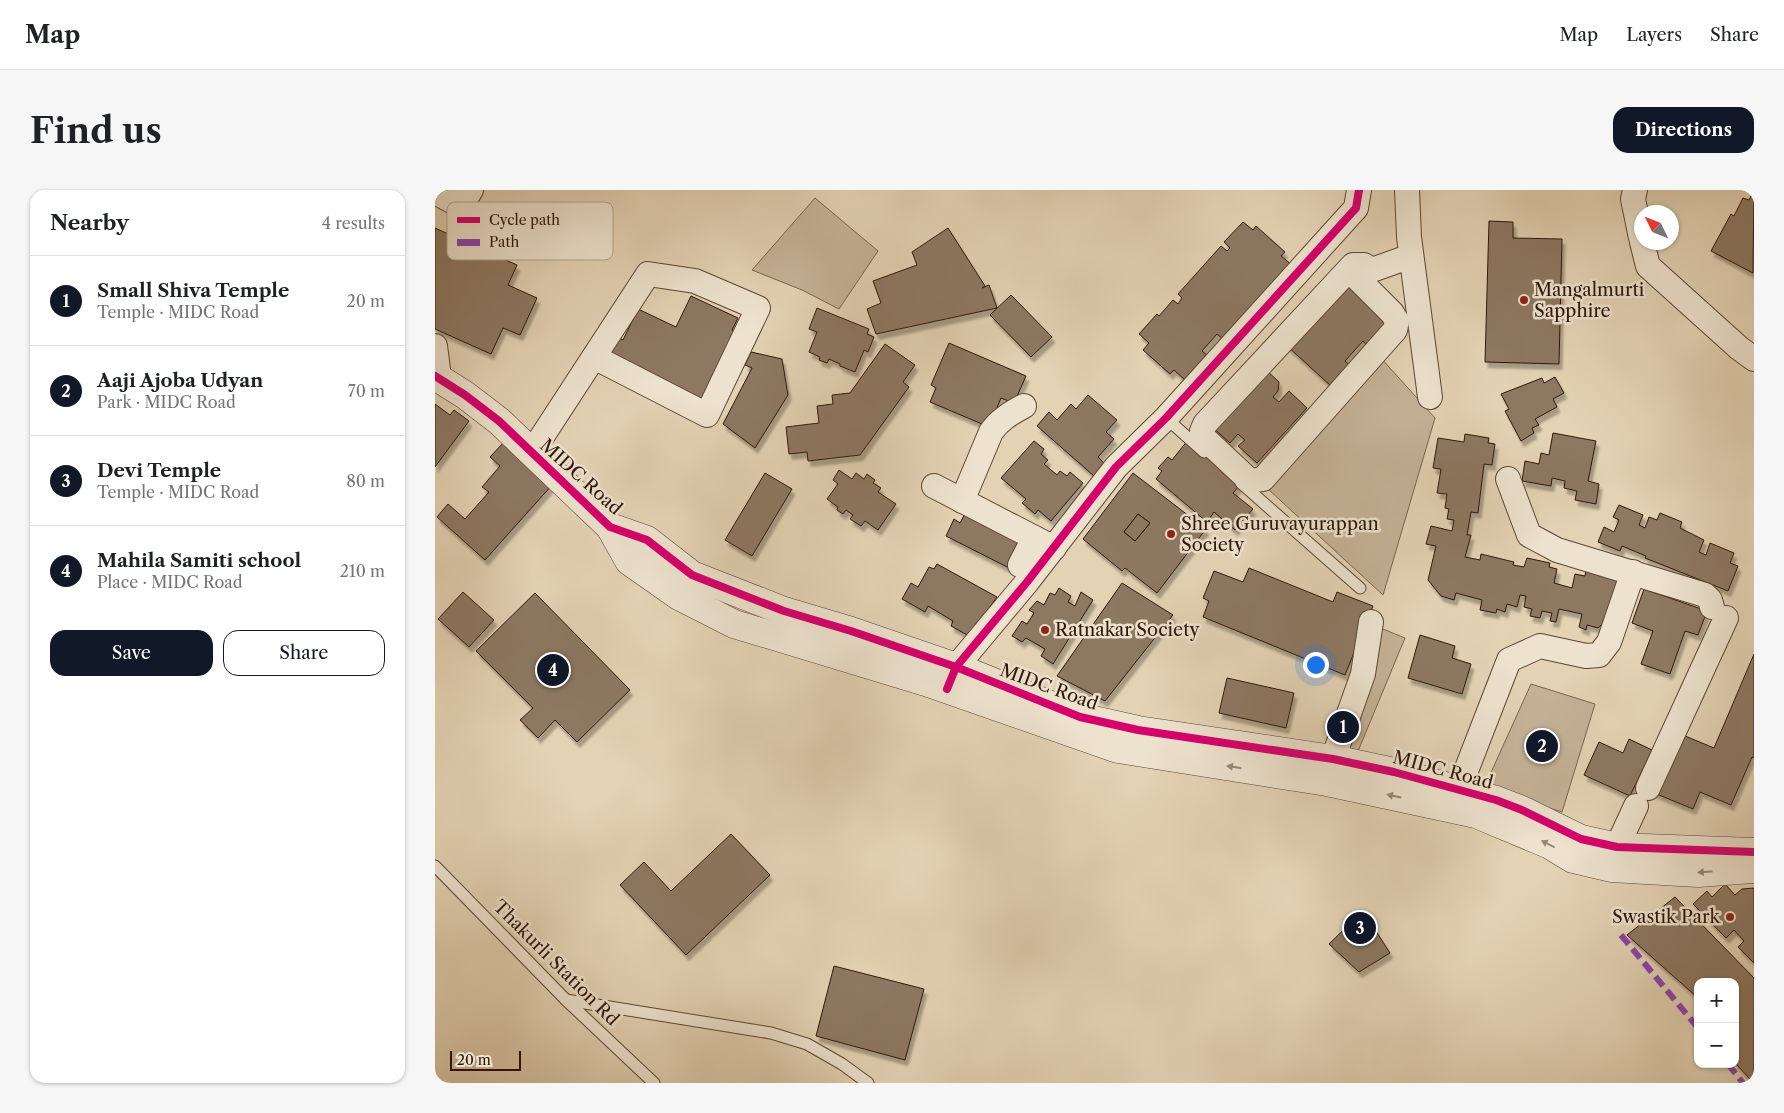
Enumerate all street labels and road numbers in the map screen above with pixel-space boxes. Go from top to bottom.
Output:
street label: MIDC Road [535,434,627,520]
street label: MIDC Road [997,659,1101,715]
street label: MIDC Road [1391,746,1495,794]
street label: Thakurli Station Rd [489,896,623,1030]

